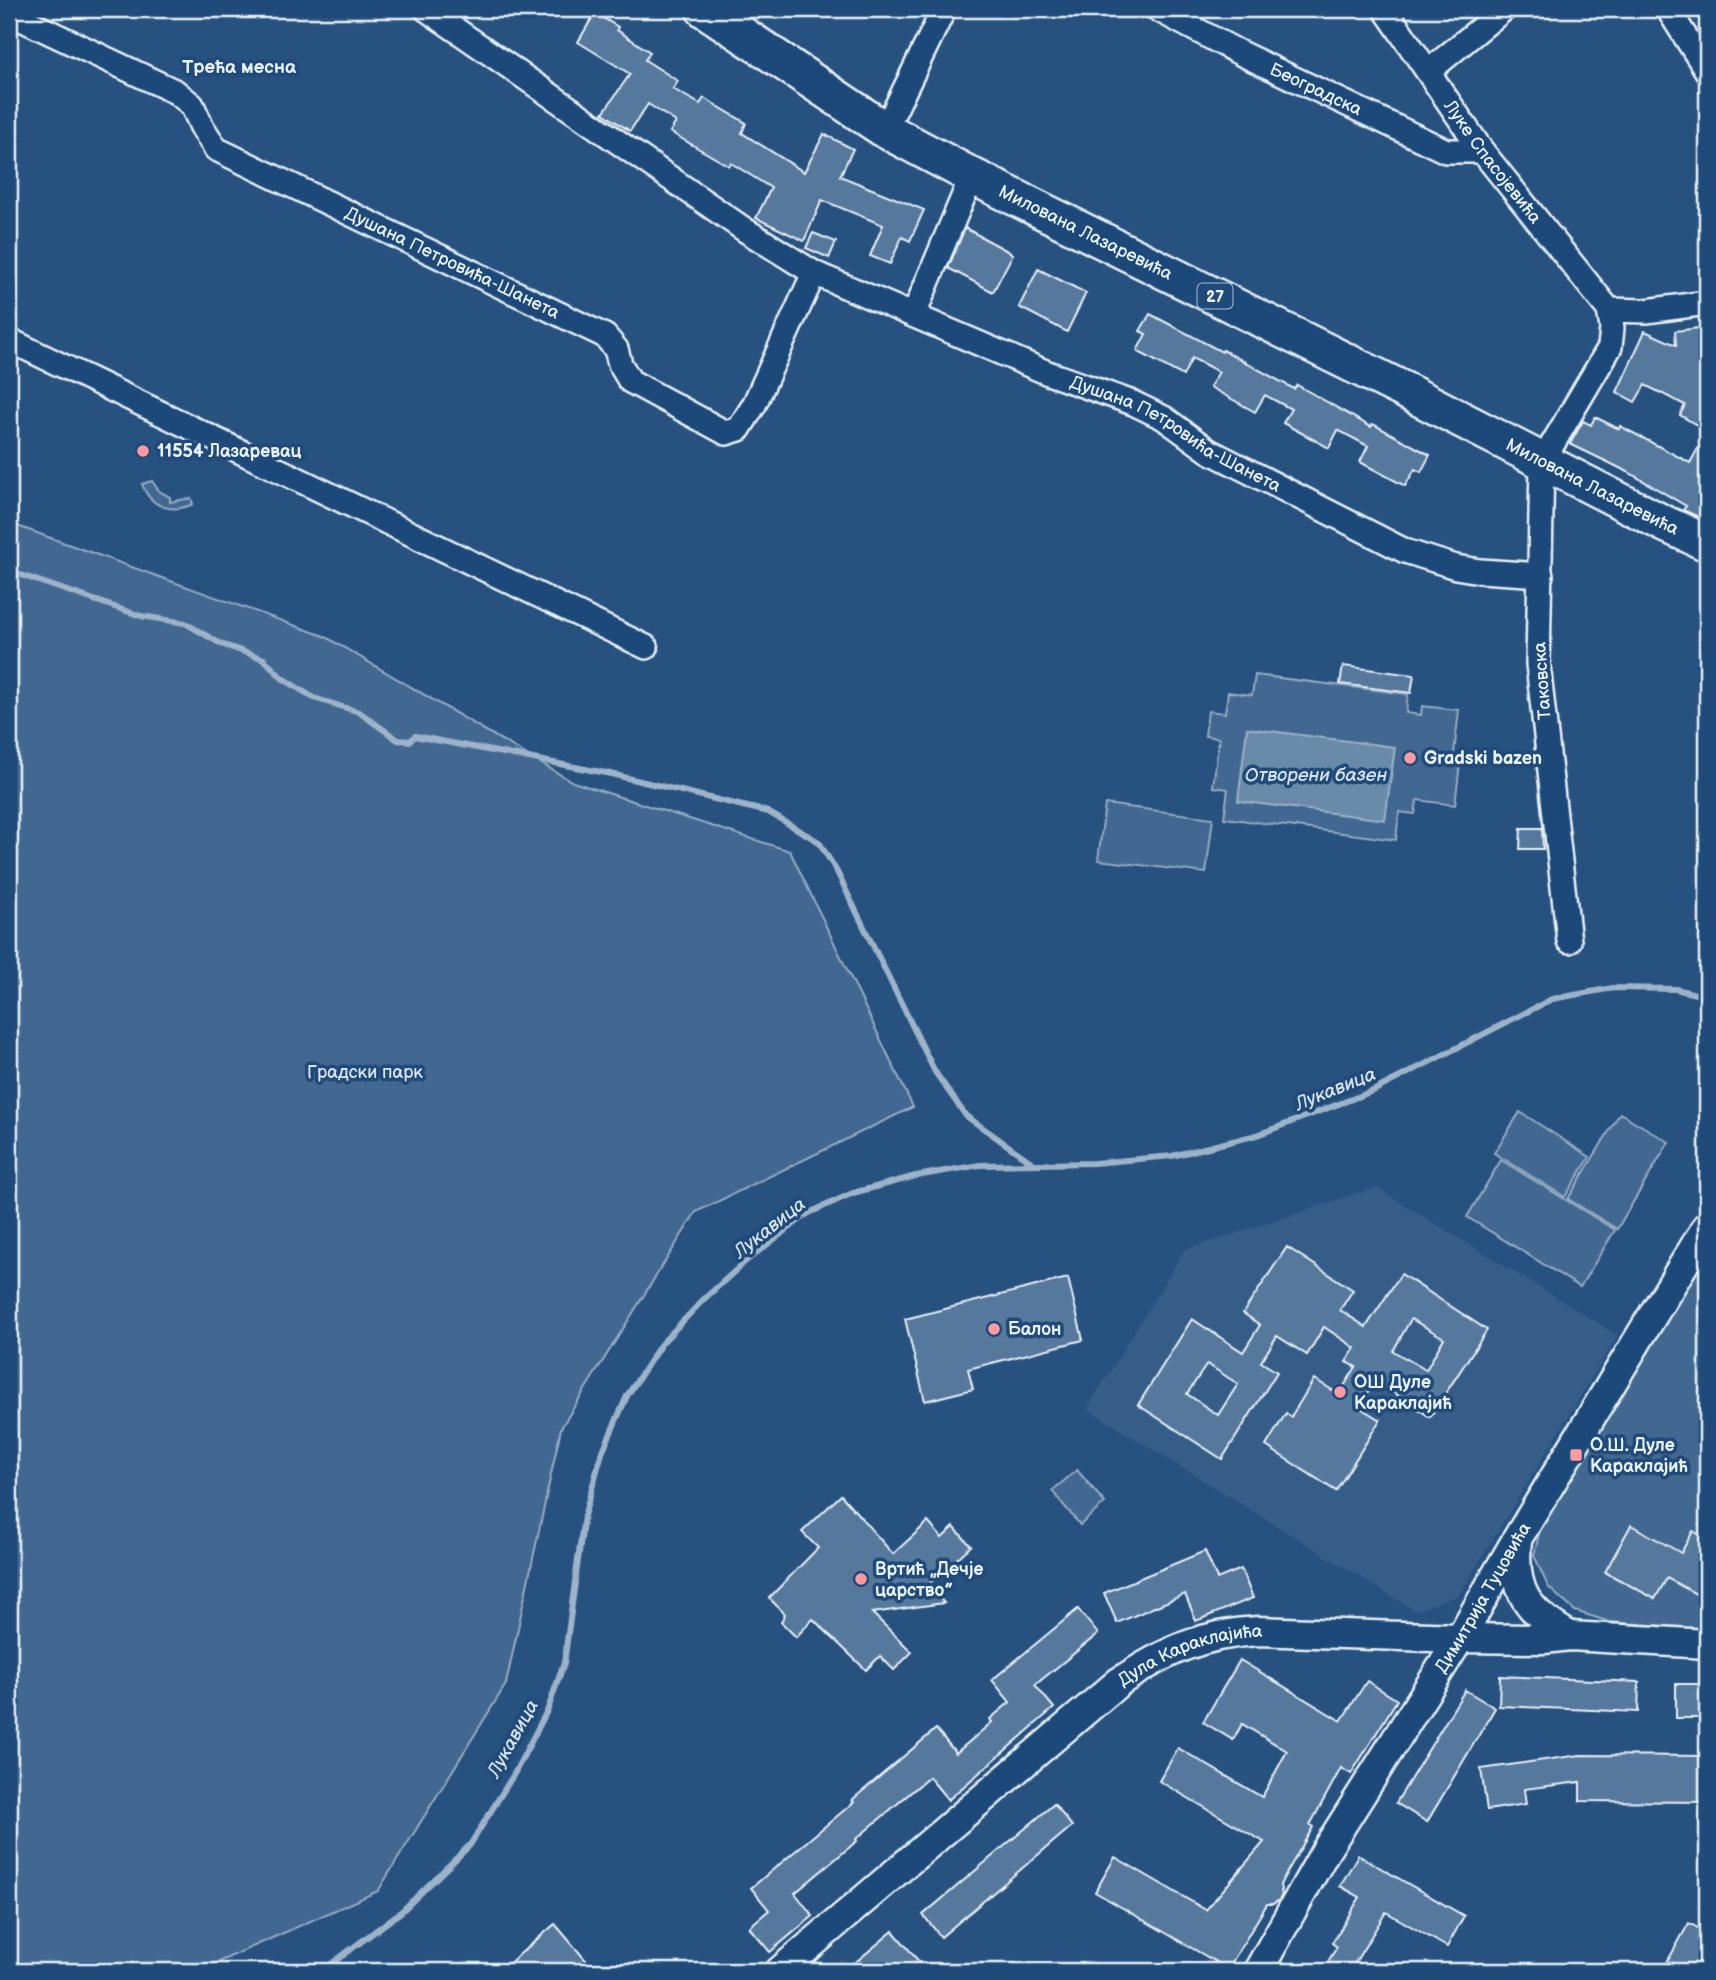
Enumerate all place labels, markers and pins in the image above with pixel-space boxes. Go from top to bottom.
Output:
place label: 11554 Лазаревац [157,441,301,462]
marker: 11554 Лазаревац [135,443,151,459]
place label: Gradski bazen [1424,748,1542,769]
marker: Gradski bazen [1402,750,1418,766]
place label: Балон [1008,1319,1061,1340]
marker: Балон [986,1321,1002,1337]
place label: ОШ Дуле Караклајић [1354,1372,1452,1414]
marker: ОШ Дуле Караклајић [1332,1384,1348,1400]
place label: О.Ш. Дуле Караклајић [1590,1435,1688,1477]
marker: О.Ш. Дуле Караклајић [1568,1447,1584,1463]
place label: Вртић „Дечје царство” [875,1559,983,1601]
marker: Вртић „Дечје царство” [853,1571,869,1587]

